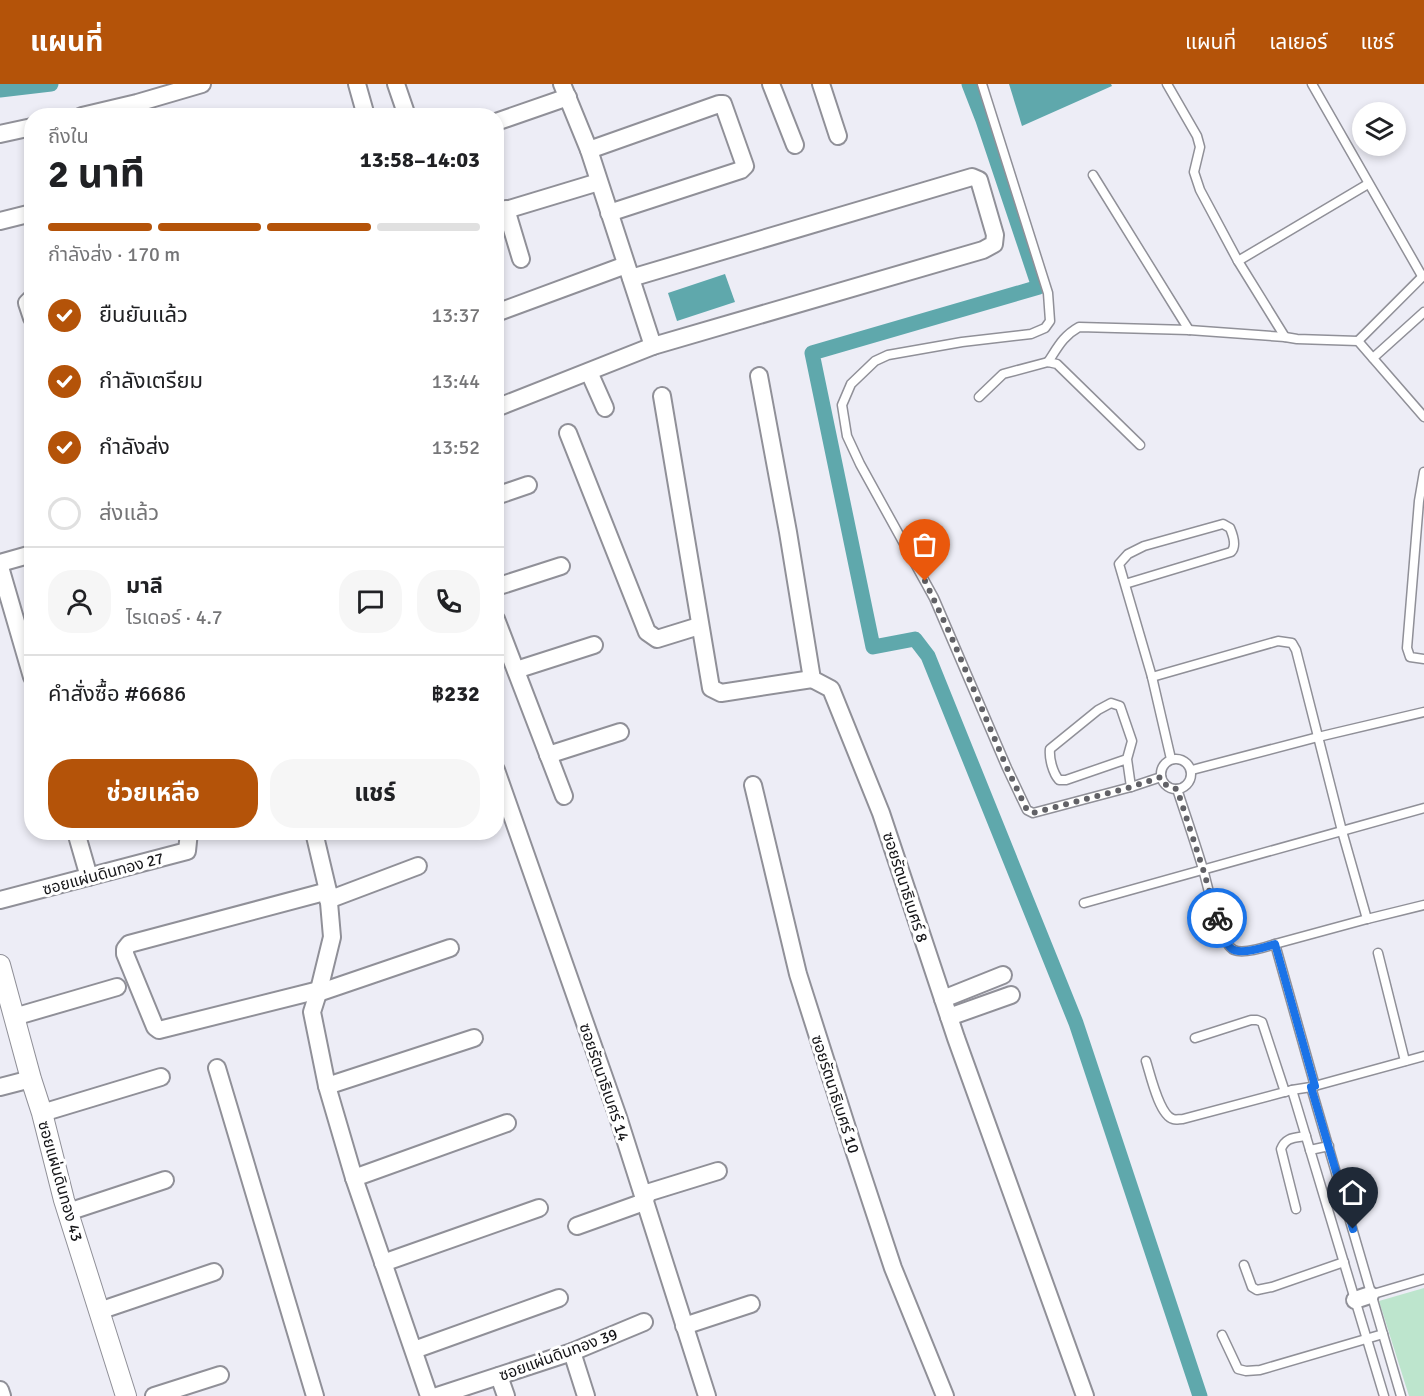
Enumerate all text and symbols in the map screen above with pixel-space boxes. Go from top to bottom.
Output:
text: แผนที่ [30,25,103,59]
text: แผนที่ [1185,29,1236,55]
text: เลเยอร์ [1269,29,1328,55]
text: แชร์ [1361,29,1394,55]
map controls [1352,102,1406,156]
button: layers [1352,102,1406,156]
text: ถึงใน [48,124,89,149]
text: 13:58–14:03 [360,146,480,173]
text: 2 นาที [48,150,145,198]
text: กำลังส่ง · 170 m [48,242,180,267]
icon: check [48,299,81,332]
text: ยืนยันแล้ว [99,301,188,328]
text: 13:37 [431,303,480,328]
icon: check [48,365,81,398]
text: กำลังเตรียม [99,367,203,394]
text: 13:44 [431,369,480,394]
icon: check [48,431,81,464]
text: กำลังส่ง [99,433,170,460]
text: 13:52 [431,435,480,460]
text: ส่งแล้ว [99,499,159,526]
pin [899,519,950,581]
icon: bag [908,528,941,561]
button: person [48,570,111,633]
button: chat [339,570,402,633]
button: phone [417,570,480,633]
text: มาลี [126,572,163,599]
text: ไรเดอร์ · 4.7 [126,605,223,630]
text: คำสั่งซื้อ #6686 [48,680,186,707]
text: ฿232 [432,680,480,707]
button: ช่วยเหลือ [48,759,258,828]
button: แชร์ [270,759,480,828]
street label: ซอยรัตนาธิเบศร์ 8 [878,830,932,945]
street label: ซอยแผ่นดินทอง 27 [40,848,166,900]
courier [1187,888,1247,948]
icon: bike [1201,902,1234,935]
street label: ซอยรัตนาธิเบศร์ 14 [575,1021,634,1144]
street label: ซอยรัตนาธิเบศร์ 10 [806,1033,864,1156]
street label: ซอยแผ่นดินทอง 43 [33,1119,87,1244]
pin [1327,1167,1378,1229]
icon: home [1336,1176,1369,1209]
street label: ซอยแผ่นดินทอง 39 [496,1324,620,1386]

